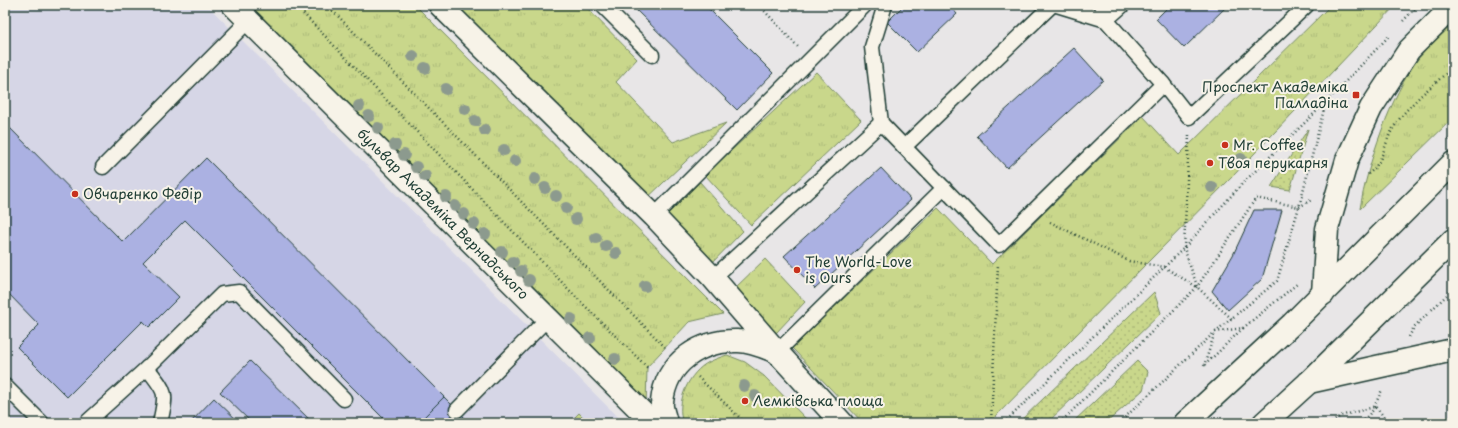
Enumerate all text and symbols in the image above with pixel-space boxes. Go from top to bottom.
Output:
place label: Проспект Академіка Палладіна [1202,76,1348,113]
marker: Проспект Академіка Палладіна [1351,90,1361,100]
street label: бульвар Академіка Вернадського [353,123,534,304]
place label: Mr. Coffee [1233,134,1304,155]
marker: Mr. Coffee [1220,140,1230,150]
place label: Твоя перукарня [1218,152,1328,173]
marker: Твоя перукарня [1205,158,1215,168]
place label: Овчаренко Федір [83,183,202,204]
marker: Овчаренко Федір [70,189,80,199]
place label: The World-Love is Ours [805,251,912,288]
marker: The World-Love is Ours [792,265,802,275]
place label: Лемківська площа [753,390,883,411]
marker: Лемківська площа [740,396,750,406]

